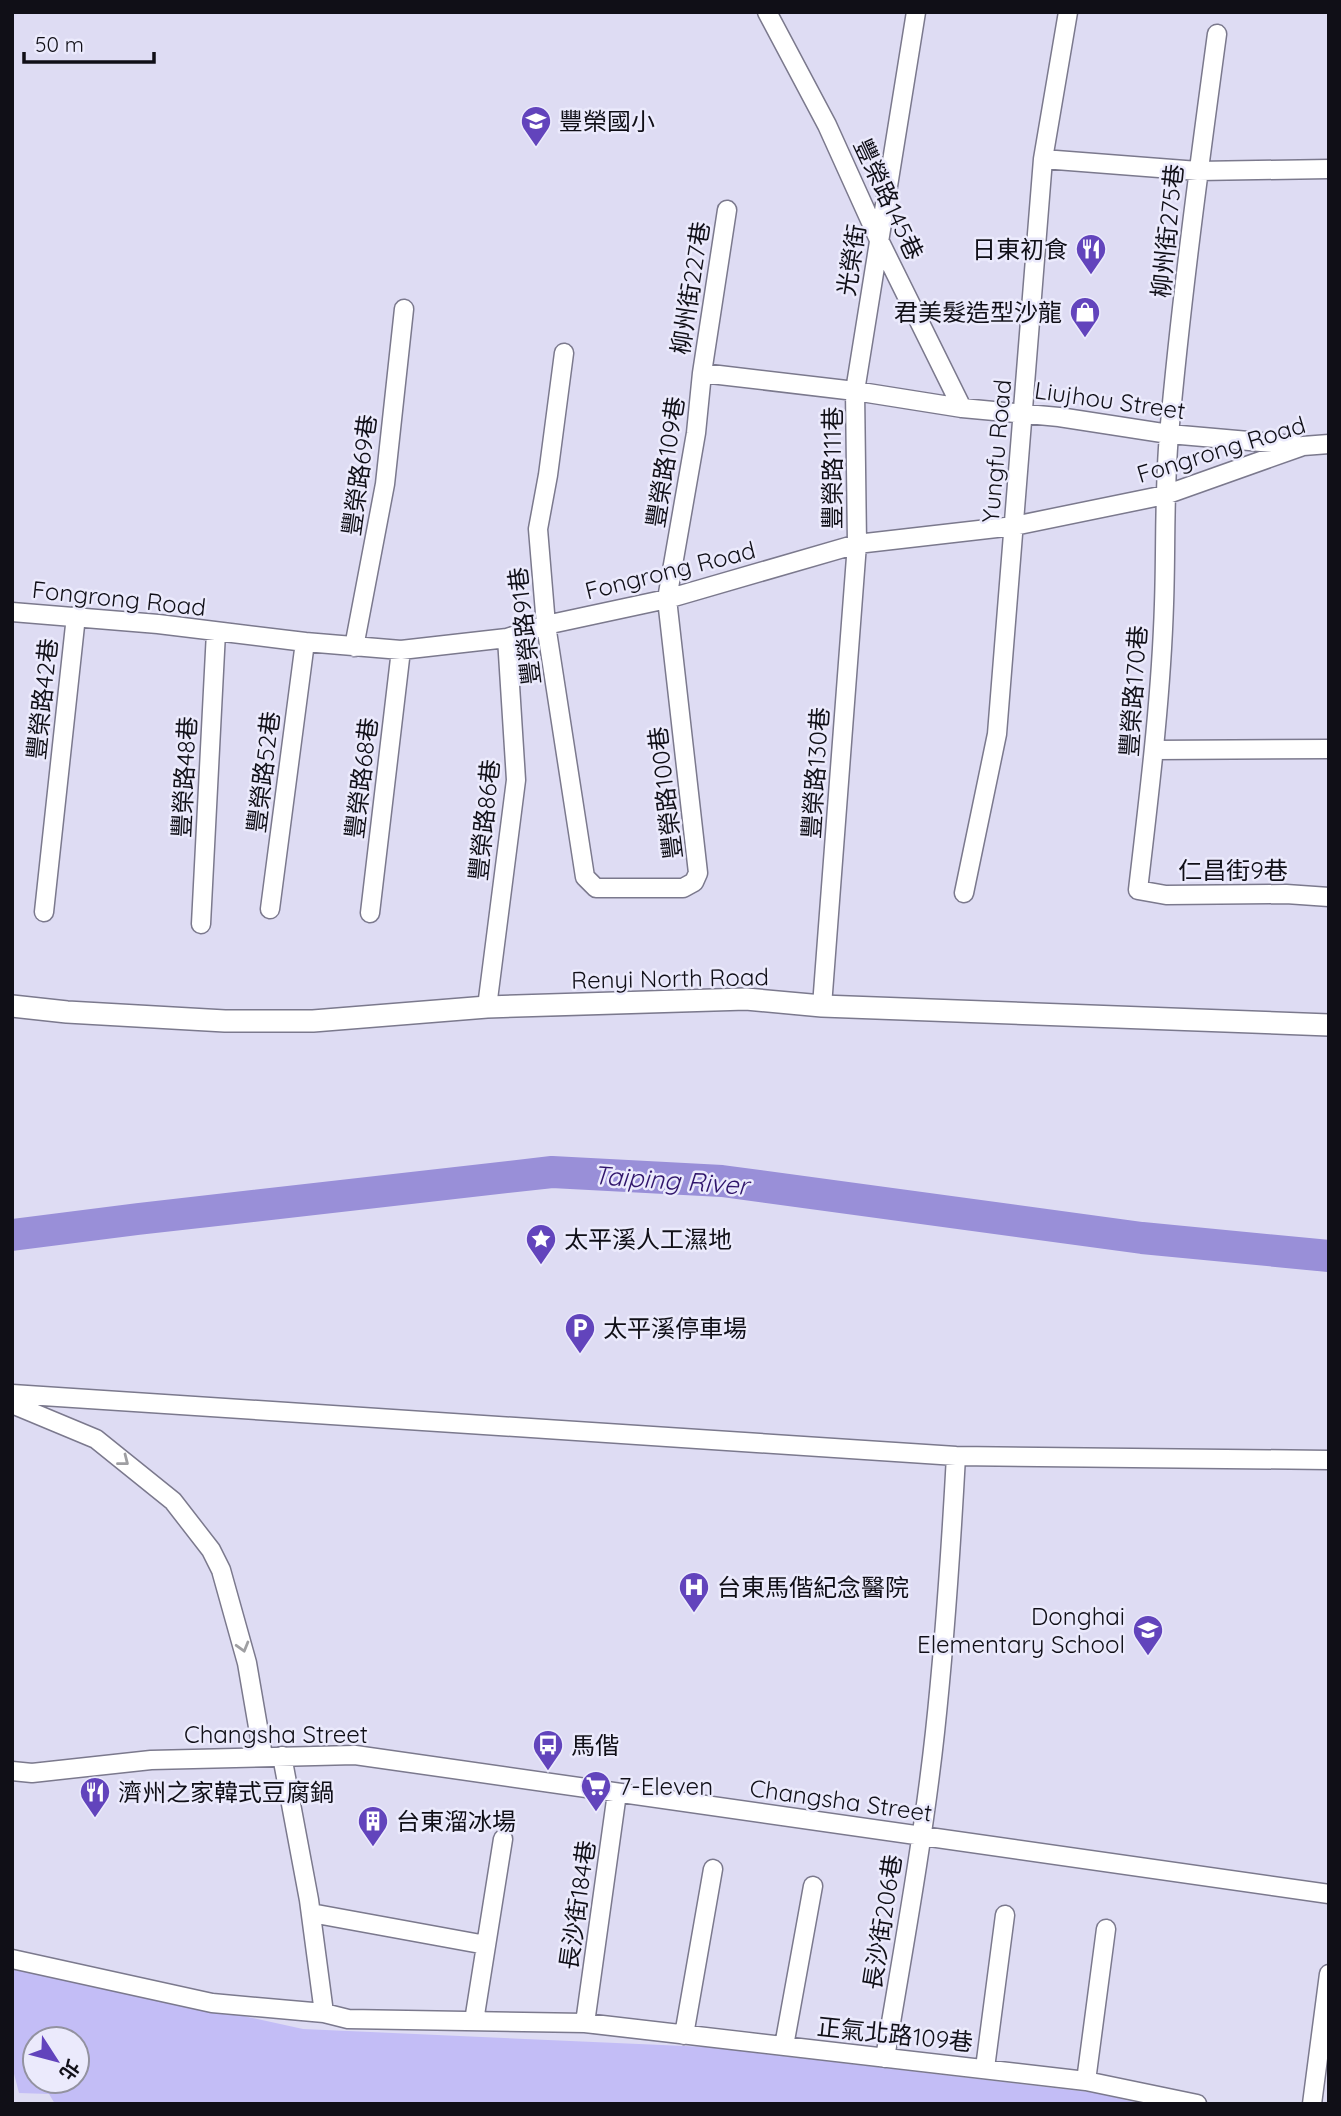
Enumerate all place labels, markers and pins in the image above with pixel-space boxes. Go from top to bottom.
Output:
school or university icon: 豐榮國小 [519,104,553,148]
place label: 豐榮國小 [559,106,655,136]
restaurant icon: 日東初食 [1074,232,1108,276]
place label: 日東初食 [972,234,1068,264]
shop icon: 君美髮造型沙龍 [1068,295,1102,339]
place label: 君美髮造型沙龍 [894,297,1062,327]
place icon: 太平溪人工濕地 [524,1222,558,1266]
place label: 太平溪人工濕地 [564,1224,732,1254]
parking icon: 太平溪停車場 [563,1311,597,1355]
place label: 太平溪停車場 [603,1313,747,1343]
hospital icon: 台東馬偕紀念醫院 [677,1570,711,1614]
place label: 台東馬偕紀念醫院 [717,1572,909,1602]
place label: Donghai Elementary School [917,1601,1125,1659]
school or university icon: Donghai Elementary School [1131,1613,1165,1657]
bus stop icon: 馬偕 [531,1728,565,1772]
place label: 馬偕 [571,1730,619,1760]
supermarket icon: 7-Eleven [579,1769,613,1813]
place label: 7-Eleven [619,1771,713,1801]
restaurant icon: 濟州之家韓式豆腐鍋 [78,1775,112,1819]
place label: 濟州之家韓式豆腐鍋 [118,1777,334,1807]
building icon: 台東溜冰場 [356,1804,390,1848]
place label: 台東溜冰場 [396,1806,516,1836]

